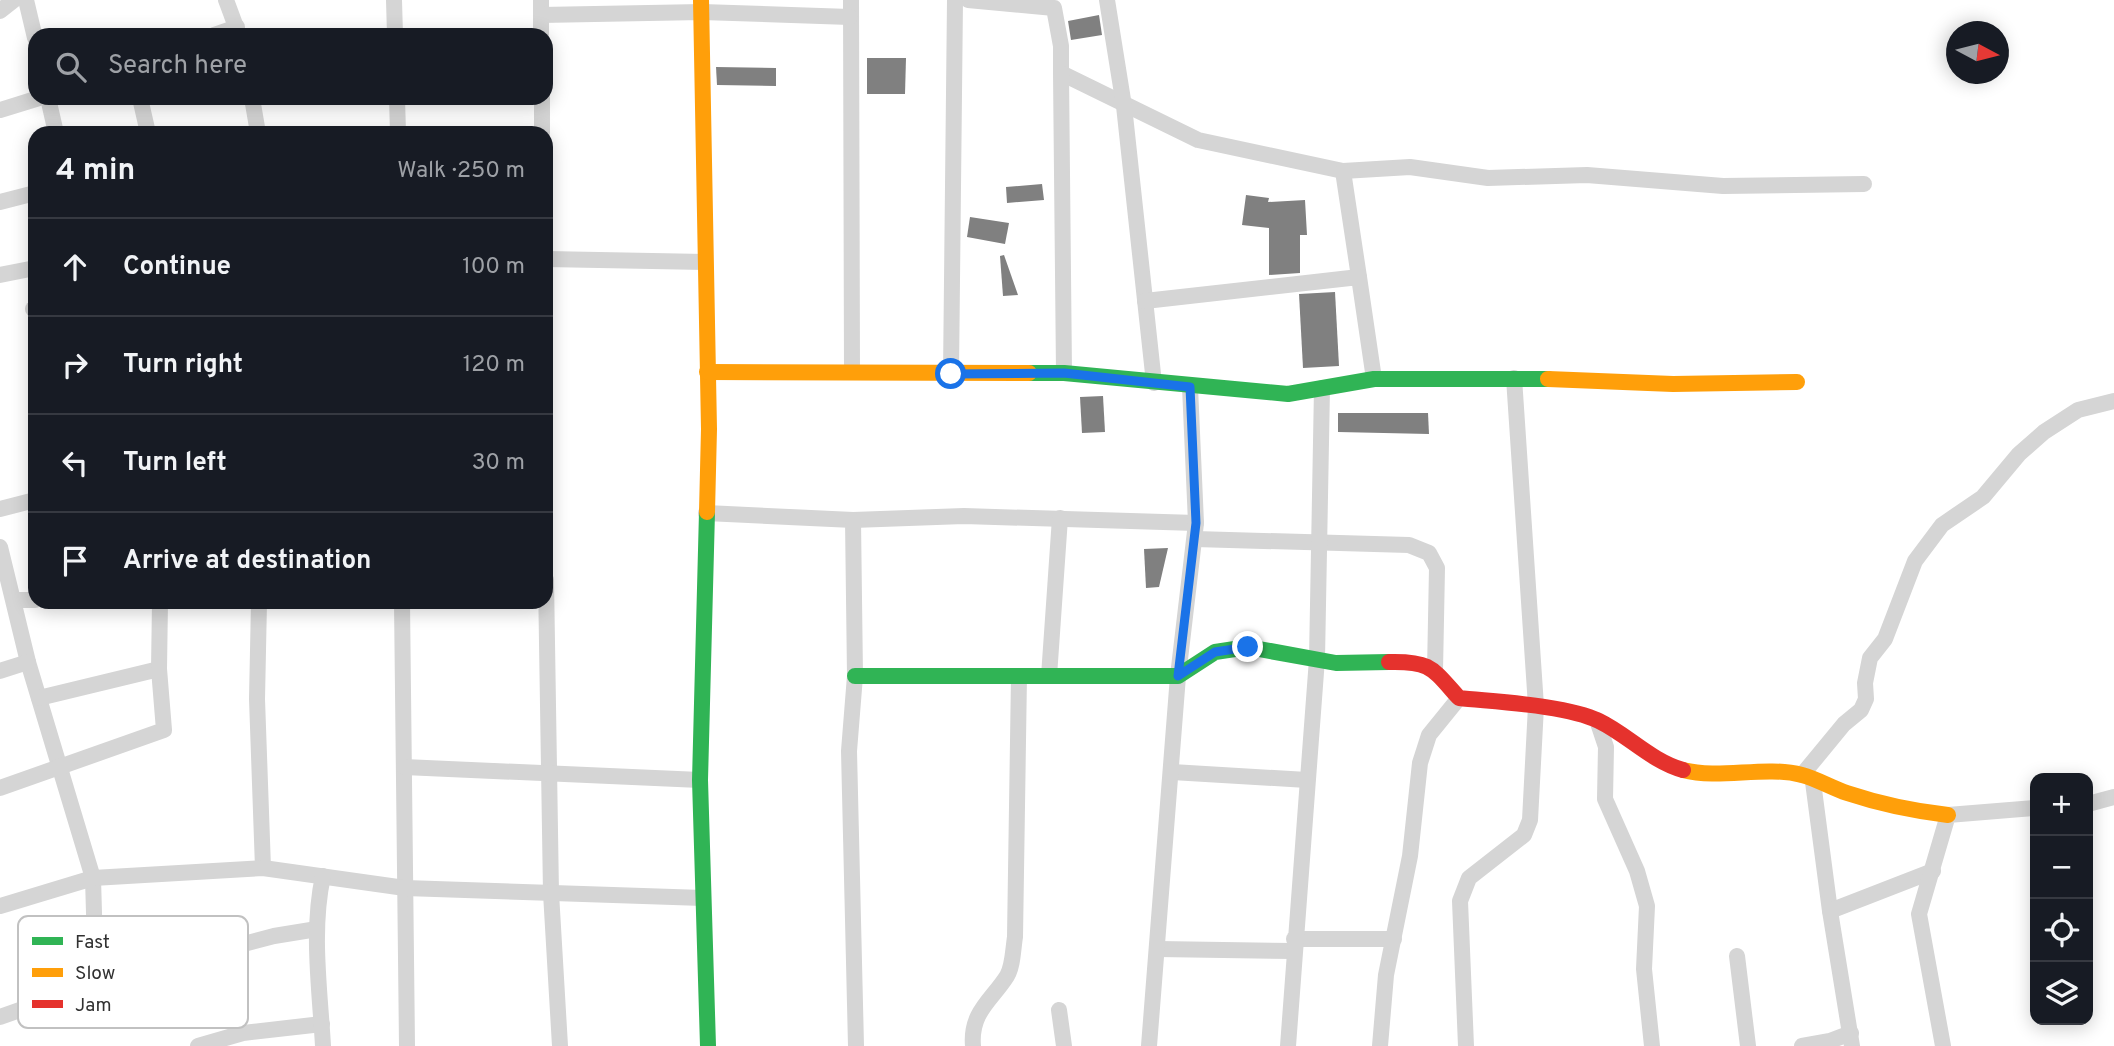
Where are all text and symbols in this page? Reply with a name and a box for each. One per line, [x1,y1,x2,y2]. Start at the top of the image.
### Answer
north arrow [1946,21,2009,84]
search box [28,28,553,105]
icon: search [52,48,90,86]
text: Search here [108,50,247,83]
text: 4 min [56,153,135,190]
text: Walk · 250 m [397,157,525,186]
icon: ahead [56,248,94,286]
text: Continue [123,251,231,284]
text: 100 m [462,253,525,282]
icon: right [56,346,94,384]
text: Turn right [123,349,243,382]
text: 120 m [463,351,525,380]
route start [935,358,966,389]
icon: left [56,444,94,482]
text: Turn left [123,447,227,480]
text: 30 m [472,449,525,478]
icon: arrive [56,542,94,580]
text: Arrive at destination [123,545,371,578]
route end [1232,631,1263,662]
map controls [2030,773,2093,1025]
button: + [2030,773,2093,836]
button: − [2030,836,2093,899]
button: locate [2030,899,2093,962]
legend [18,916,248,1028]
text: Fast [75,931,110,955]
text: Slow [75,962,115,986]
button: layers [2030,962,2093,1025]
text: Jam [75,994,112,1018]

